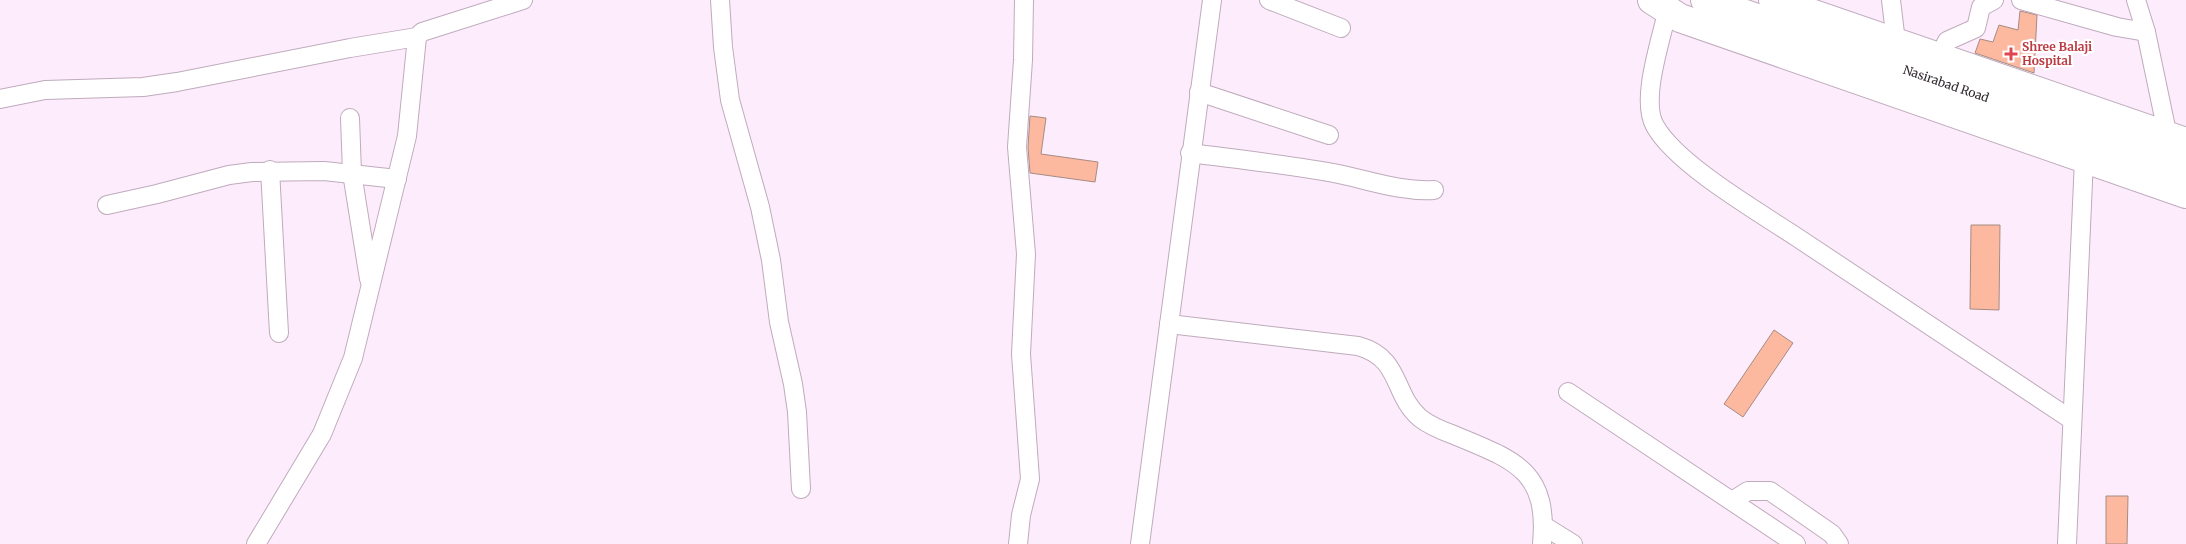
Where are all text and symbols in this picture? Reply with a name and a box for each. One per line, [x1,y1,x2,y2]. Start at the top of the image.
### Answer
place label: Shree Balaji Hospital [2022,39,2092,68]
marker: Shree Balaji Hospital [2004,47,2018,61]
street label: Nasirabad Road [1901,62,1991,105]

